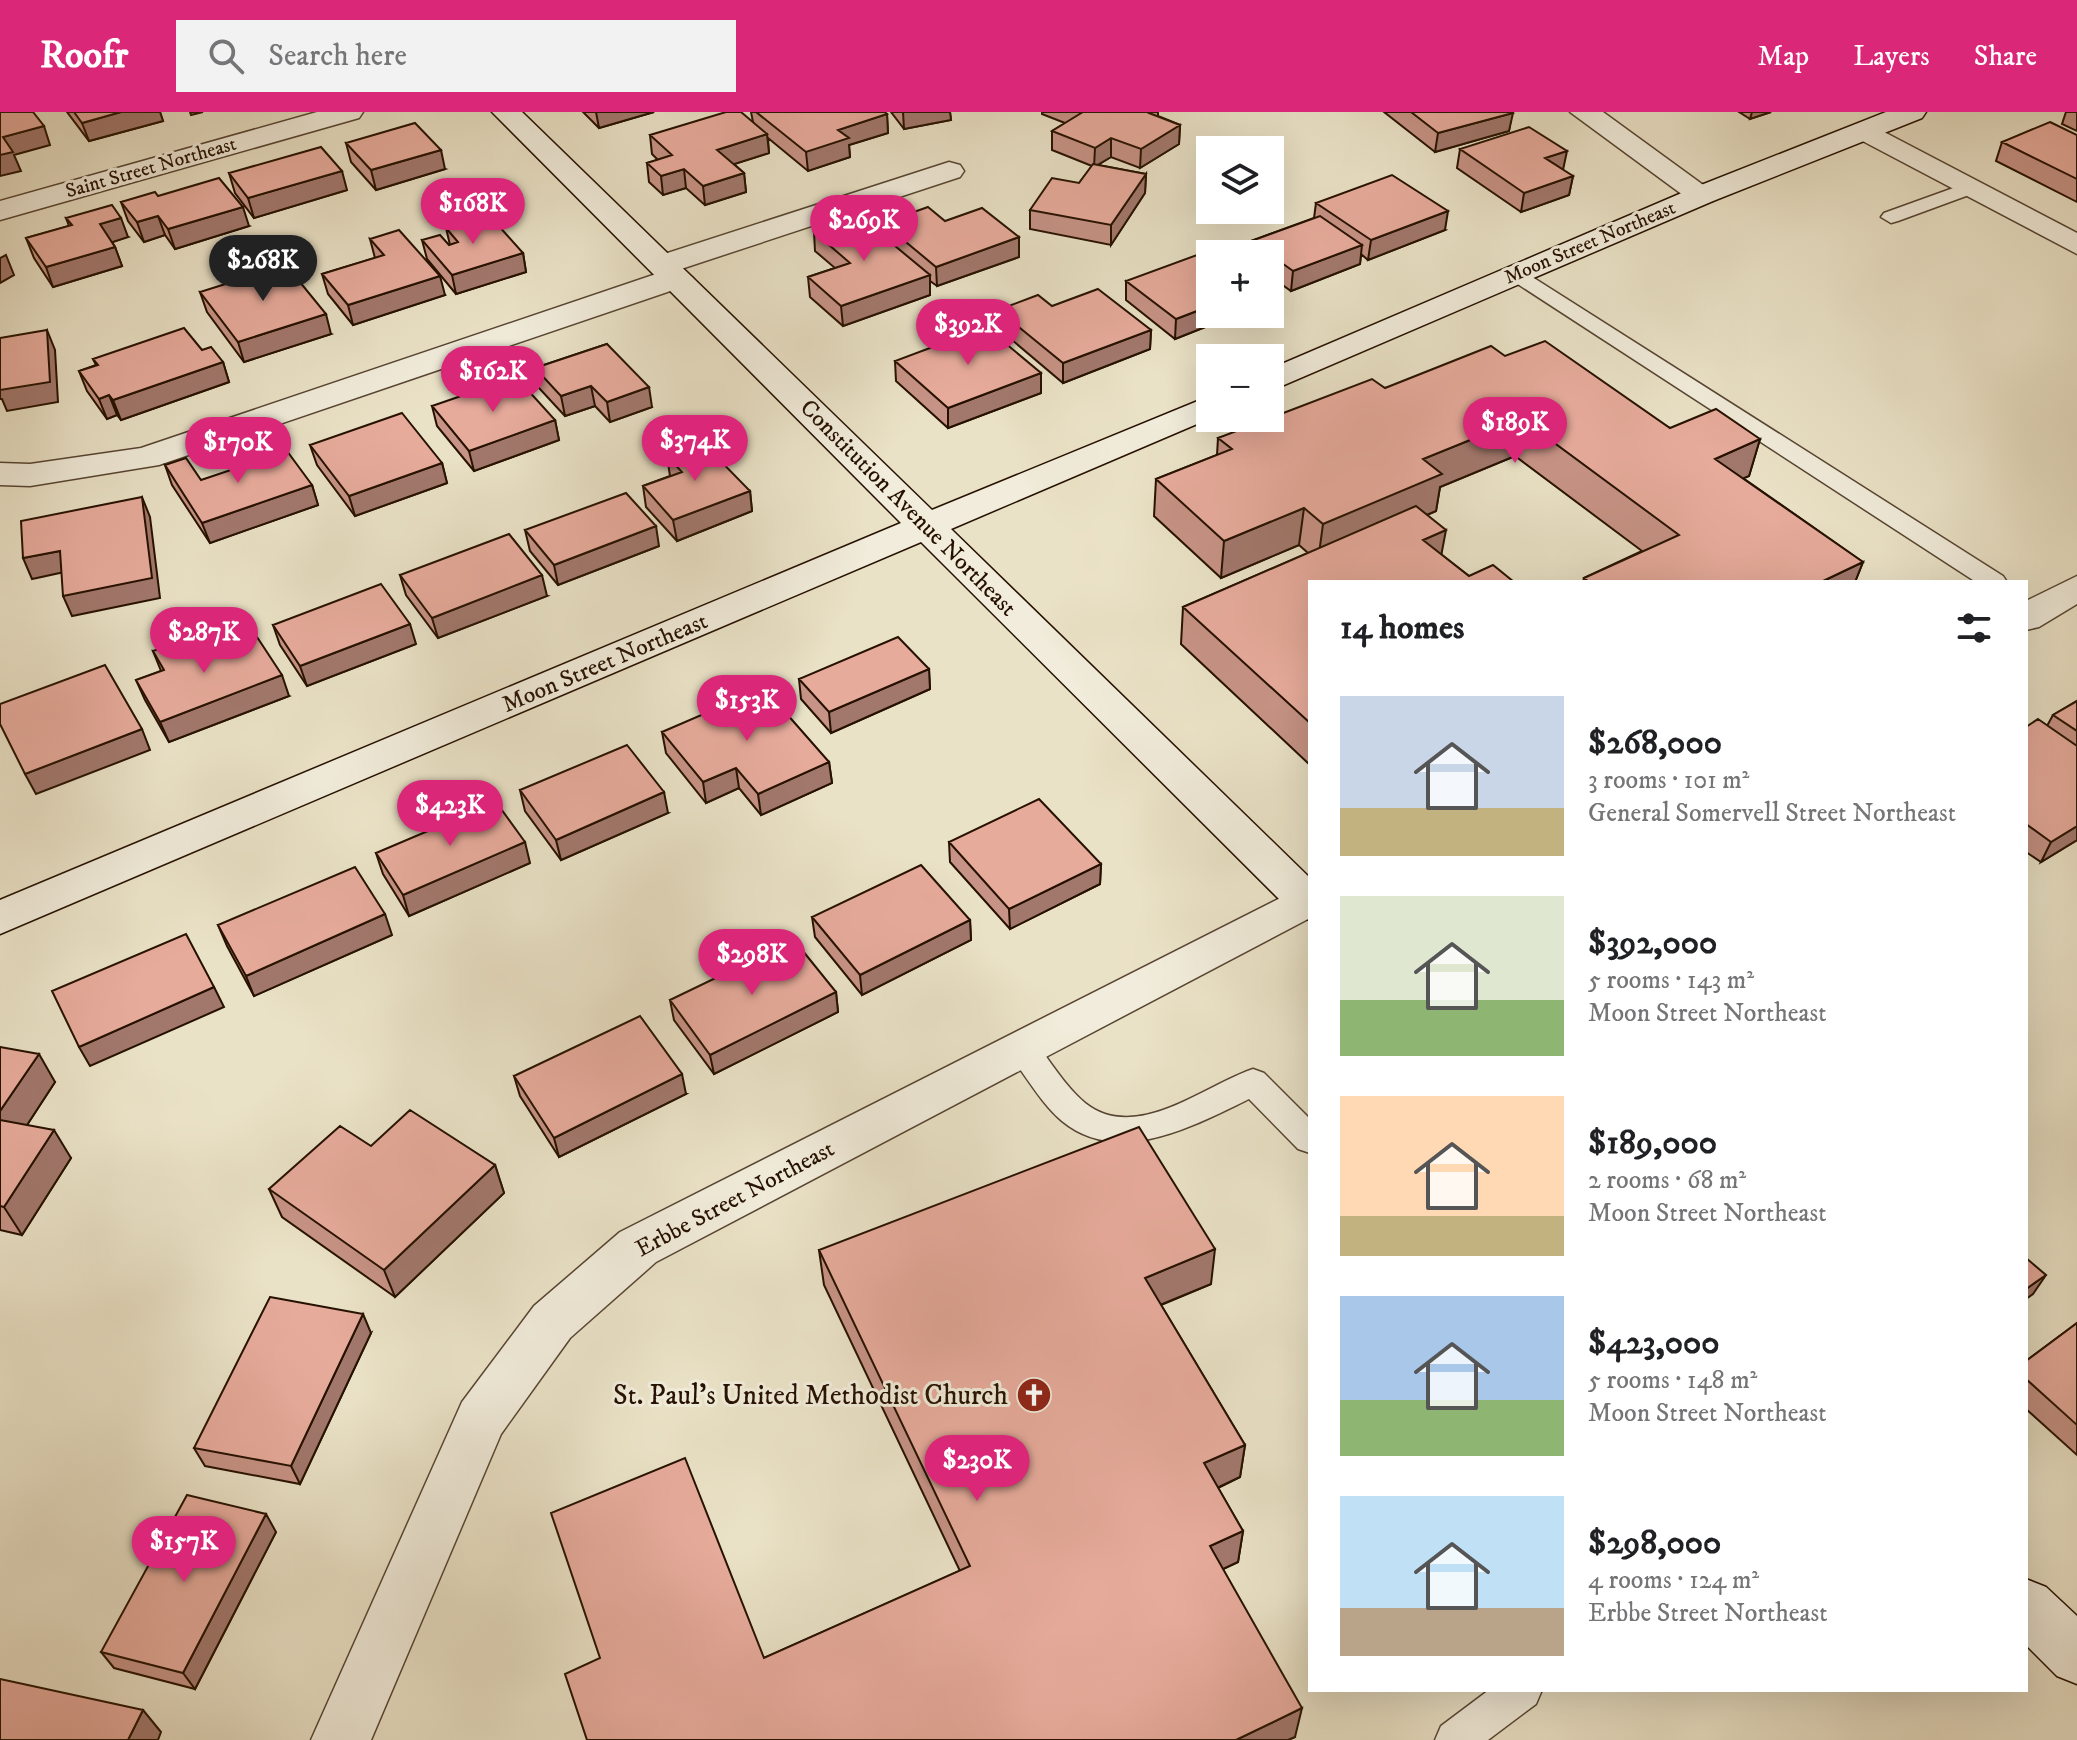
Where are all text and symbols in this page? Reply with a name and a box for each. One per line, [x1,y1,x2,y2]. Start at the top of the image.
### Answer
search box [176,20,736,92]
text: Roofr [40,32,128,80]
icon: search [204,34,248,78]
text: Search here [268,38,407,75]
text: Map [1758,39,1809,74]
text: Layers [1853,39,1930,74]
text: Share [1974,39,2037,74]
street label: Saint Street Northeast [63,132,239,204]
map controls [1196,136,1284,432]
button: layers [1196,136,1284,224]
pin: $168K [417,178,529,246]
text: $168K [439,187,507,220]
pin: $269K [808,195,920,263]
street label: Moon Street Northeast [1501,196,1679,290]
text: $269K [828,204,900,237]
pin: $268K [207,235,319,303]
button: + [1196,240,1284,328]
text: $268K [227,244,299,277]
pin: $392K [912,299,1024,367]
text: $392K [934,308,1002,341]
button: − [1196,344,1284,432]
pin: $162K [437,346,549,414]
text: $162K [459,355,527,388]
street label: Constitution Avenue Northeast [793,393,1023,623]
pin: $189K [1459,397,1571,465]
text: $189K [1481,406,1549,439]
pin: $374K [639,415,751,483]
pin: $170K [182,417,294,485]
text: $374K [660,424,730,457]
text: $170K [203,426,273,459]
street label: Moon Street Northeast [498,606,713,720]
icon: filters [1952,606,1996,650]
pin: $287K [148,607,260,675]
text: 14 homes [1340,607,1464,649]
text: $287K [168,616,240,649]
pin: $153K [691,675,803,743]
text: $153K [715,684,779,717]
text: $268,000 [1588,722,1722,764]
icon: home [1404,728,1500,824]
text: 3 rooms · 101 m² [1588,764,1749,797]
pin: $423K [394,780,506,848]
text: $423K [415,789,485,822]
text: General Somervell Street Northeast [1588,797,1956,830]
text: $392,000 [1588,922,1717,964]
icon: home [1404,928,1500,1024]
pin: $298K [696,929,808,997]
text: $298K [716,938,788,971]
text: 5 rooms · 143 m² [1588,964,1754,997]
text: Moon Street Northeast [1588,997,1827,1030]
text: $189,000 [1588,1122,1717,1164]
icon: home [1404,1128,1500,1224]
street label: Erbbe Street Northeast [630,1134,840,1264]
text: 2 rooms · 68 m² [1588,1164,1746,1197]
text: Moon Street Northeast [1588,1197,1827,1230]
text: $423,000 [1588,1322,1720,1364]
icon: home [1404,1328,1500,1424]
text: 5 rooms · 148 m² [1588,1364,1757,1397]
church icon: St. Paul's United Methodist Church [1015,1376,1053,1414]
place label: St. Paul's United Methodist Church [613,1378,1008,1413]
text: Moon Street Northeast [1588,1397,1827,1430]
pin: $230K [921,1435,1033,1503]
text: $230K [943,1444,1011,1477]
pin: $157K [128,1516,240,1584]
text: $298,000 [1588,1522,1721,1564]
text: $157K [150,1525,218,1558]
icon: home [1404,1528,1500,1624]
text: 4 rooms · 124 m² [1588,1564,1759,1597]
text: Erbbe Street Northeast [1588,1597,1828,1630]

